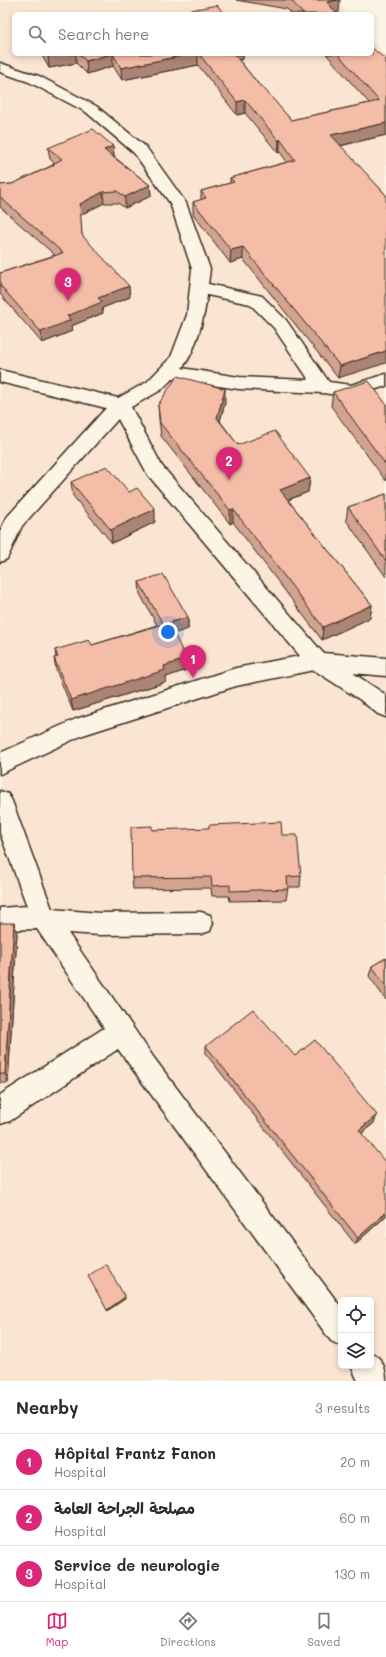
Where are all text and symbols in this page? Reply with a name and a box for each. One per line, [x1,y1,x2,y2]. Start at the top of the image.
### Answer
search box [12,12,374,56]
icon: search [26,23,48,45]
text: Search here [58,24,149,44]
pin: 3 [55,268,81,301]
pin: 2 [216,447,242,480]
your location [158,622,178,642]
pin: 1 [180,645,206,678]
map controls [338,1297,374,1369]
button: locate [338,1297,374,1333]
button: layers [338,1333,374,1369]
text: Nearby [16,1396,78,1418]
text: 3 results [315,1399,370,1416]
text: Hôpital Frantz Fanon [54,1443,216,1463]
text: 1 [26,1453,32,1470]
text: 20 m [340,1453,370,1470]
text: Hospital [54,1463,106,1480]
text: مصلحة الجراحة العامة [54,1498,195,1518]
text: 2 [25,1509,33,1526]
text: 60 m [340,1509,370,1526]
text: Hospital [54,1522,106,1539]
text: Service de neurologie [54,1555,220,1575]
text: 3 [25,1565,33,1582]
text: 130 m [334,1565,370,1582]
text: Hospital [54,1575,106,1592]
tab: Map [46,1610,68,1649]
tab: Directions [160,1610,216,1649]
tab: Saved [307,1610,340,1649]

